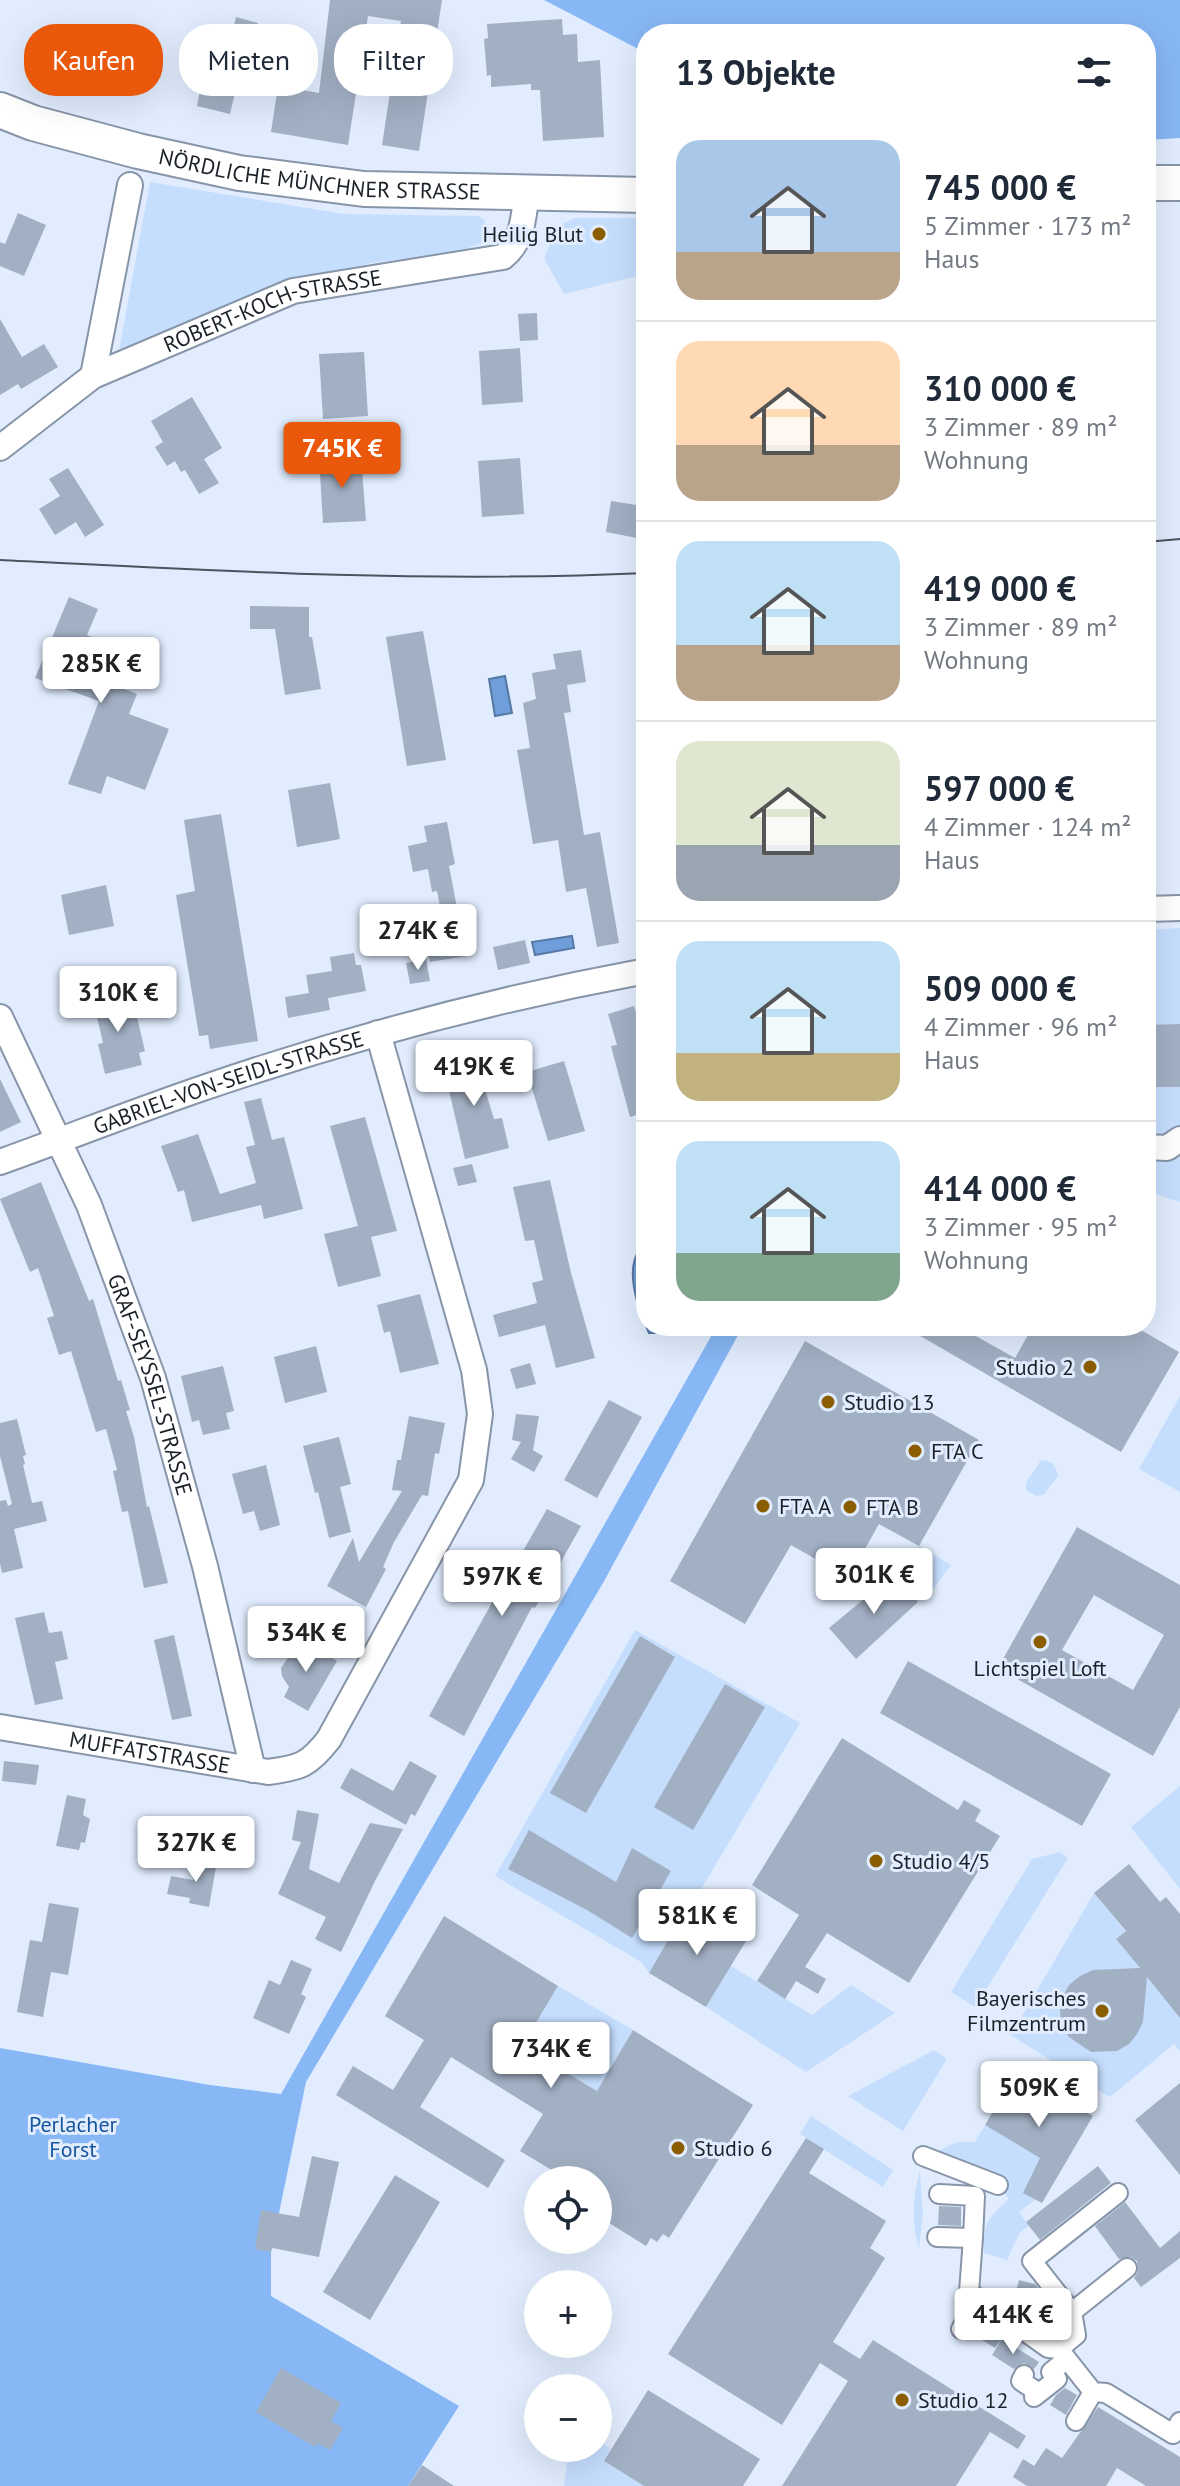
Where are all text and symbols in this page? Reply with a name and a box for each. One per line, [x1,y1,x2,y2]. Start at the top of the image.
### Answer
chip: Kaufen [24,24,163,96]
chip: Mieten [179,24,318,96]
chip: Filter [334,24,453,96]
text: 13 Objekte [676,50,836,94]
icon: filters [1072,50,1116,94]
street label: NÖRDLICHE MÜNCHNER STRASSE [156,142,481,205]
text: 745 000 € [924,165,1076,209]
icon: home [740,172,836,268]
text: 5 Zimmer · 173 m² [924,209,1132,242]
place label: Heilig Blut [483,220,584,248]
marker: Heilig Blut [590,225,608,243]
text: Haus [924,242,979,275]
street label: ROBERT-KOCH-STRASSE [159,263,384,358]
text: 310 000 € [924,366,1076,410]
icon: home [740,373,836,469]
text: 3 Zimmer · 89 m² [924,410,1117,443]
pin: 745K € [277,422,407,490]
text: 745K € [302,431,382,464]
text: Wohnung [924,443,1029,476]
text: 419 000 € [924,566,1076,610]
icon: home [740,573,836,669]
text: 3 Zimmer · 89 m² [924,610,1117,643]
pin: 285K € [36,637,166,705]
text: Wohnung [924,643,1029,676]
text: 285K € [61,646,141,679]
text: 597 000 € [924,766,1074,810]
icon: home [740,773,836,869]
text: 4 Zimmer · 124 m² [924,810,1132,843]
text: Haus [924,843,979,876]
pin: 274K € [353,904,483,972]
text: 274K € [378,913,458,946]
pin: 310K € [53,966,183,1034]
text: 509 000 € [924,966,1076,1010]
icon: home [740,973,836,1069]
text: 310K € [78,975,158,1008]
text: 4 Zimmer · 96 m² [924,1010,1117,1043]
street label: GABRIEL-VON-SEIDL-STRASSE [89,1024,367,1140]
pin: 419K € [409,1040,539,1108]
text: Haus [924,1043,979,1076]
text: 419K € [434,1049,514,1082]
text: 414 000 € [924,1166,1076,1210]
icon: home [740,1173,836,1269]
text: 3 Zimmer · 95 m² [924,1210,1117,1243]
text: Wohnung [924,1243,1029,1276]
street label: GRAF-SEYSSEL-STRASSE [102,1270,199,1498]
place label: Studio 2 [996,1353,1074,1381]
marker: Studio 2 [1081,1358,1099,1376]
place label: Studio 13 [844,1388,934,1416]
marker: Studio 13 [819,1393,837,1411]
place label: FTA C [931,1437,984,1465]
marker: FTA C [906,1442,924,1460]
place label: FTA A [779,1492,831,1520]
place label: FTA B [866,1493,919,1521]
marker: FTA A [754,1497,772,1515]
marker: FTA B [841,1498,859,1516]
pin: 301K € [809,1548,939,1616]
pin: 597K € [437,1550,567,1618]
text: 301K € [834,1557,914,1590]
text: 597K € [462,1559,542,1592]
pin: 534K € [241,1606,371,1674]
text: 534K € [266,1615,346,1648]
marker: Lichtspiel Loft [1031,1633,1049,1651]
place label: Lichtspiel Loft [974,1654,1107,1682]
street label: MUFFATSTRASSE [67,1725,232,1779]
pin: 327K € [131,1816,261,1884]
text: 327K € [156,1825,236,1858]
place label: Studio 4/5 [892,1847,990,1875]
marker: Studio 4/5 [867,1852,885,1870]
pin: 581K € [632,1889,762,1957]
text: 581K € [657,1898,737,1931]
place label: Bayerisches Filmzentrum [967,1984,1086,2037]
marker: Bayerisches Filmzentrum [1093,2002,1111,2020]
pin: 734K € [486,2022,616,2090]
text: 734K € [511,2031,591,2064]
pin: 509K € [974,2061,1104,2129]
text: 509K € [999,2070,1079,2103]
park label: Perlacher Forst [29,2110,118,2163]
place label: Studio 6 [694,2134,772,2162]
marker: Studio 6 [669,2139,687,2157]
map controls [524,2166,612,2462]
button: locate [524,2166,612,2254]
button: + [524,2270,612,2358]
pin: 414K € [948,2288,1078,2356]
text: 414K € [973,2297,1053,2330]
button: − [524,2374,612,2462]
place label: Studio 12 [918,2386,1008,2414]
marker: Studio 12 [893,2391,911,2409]

